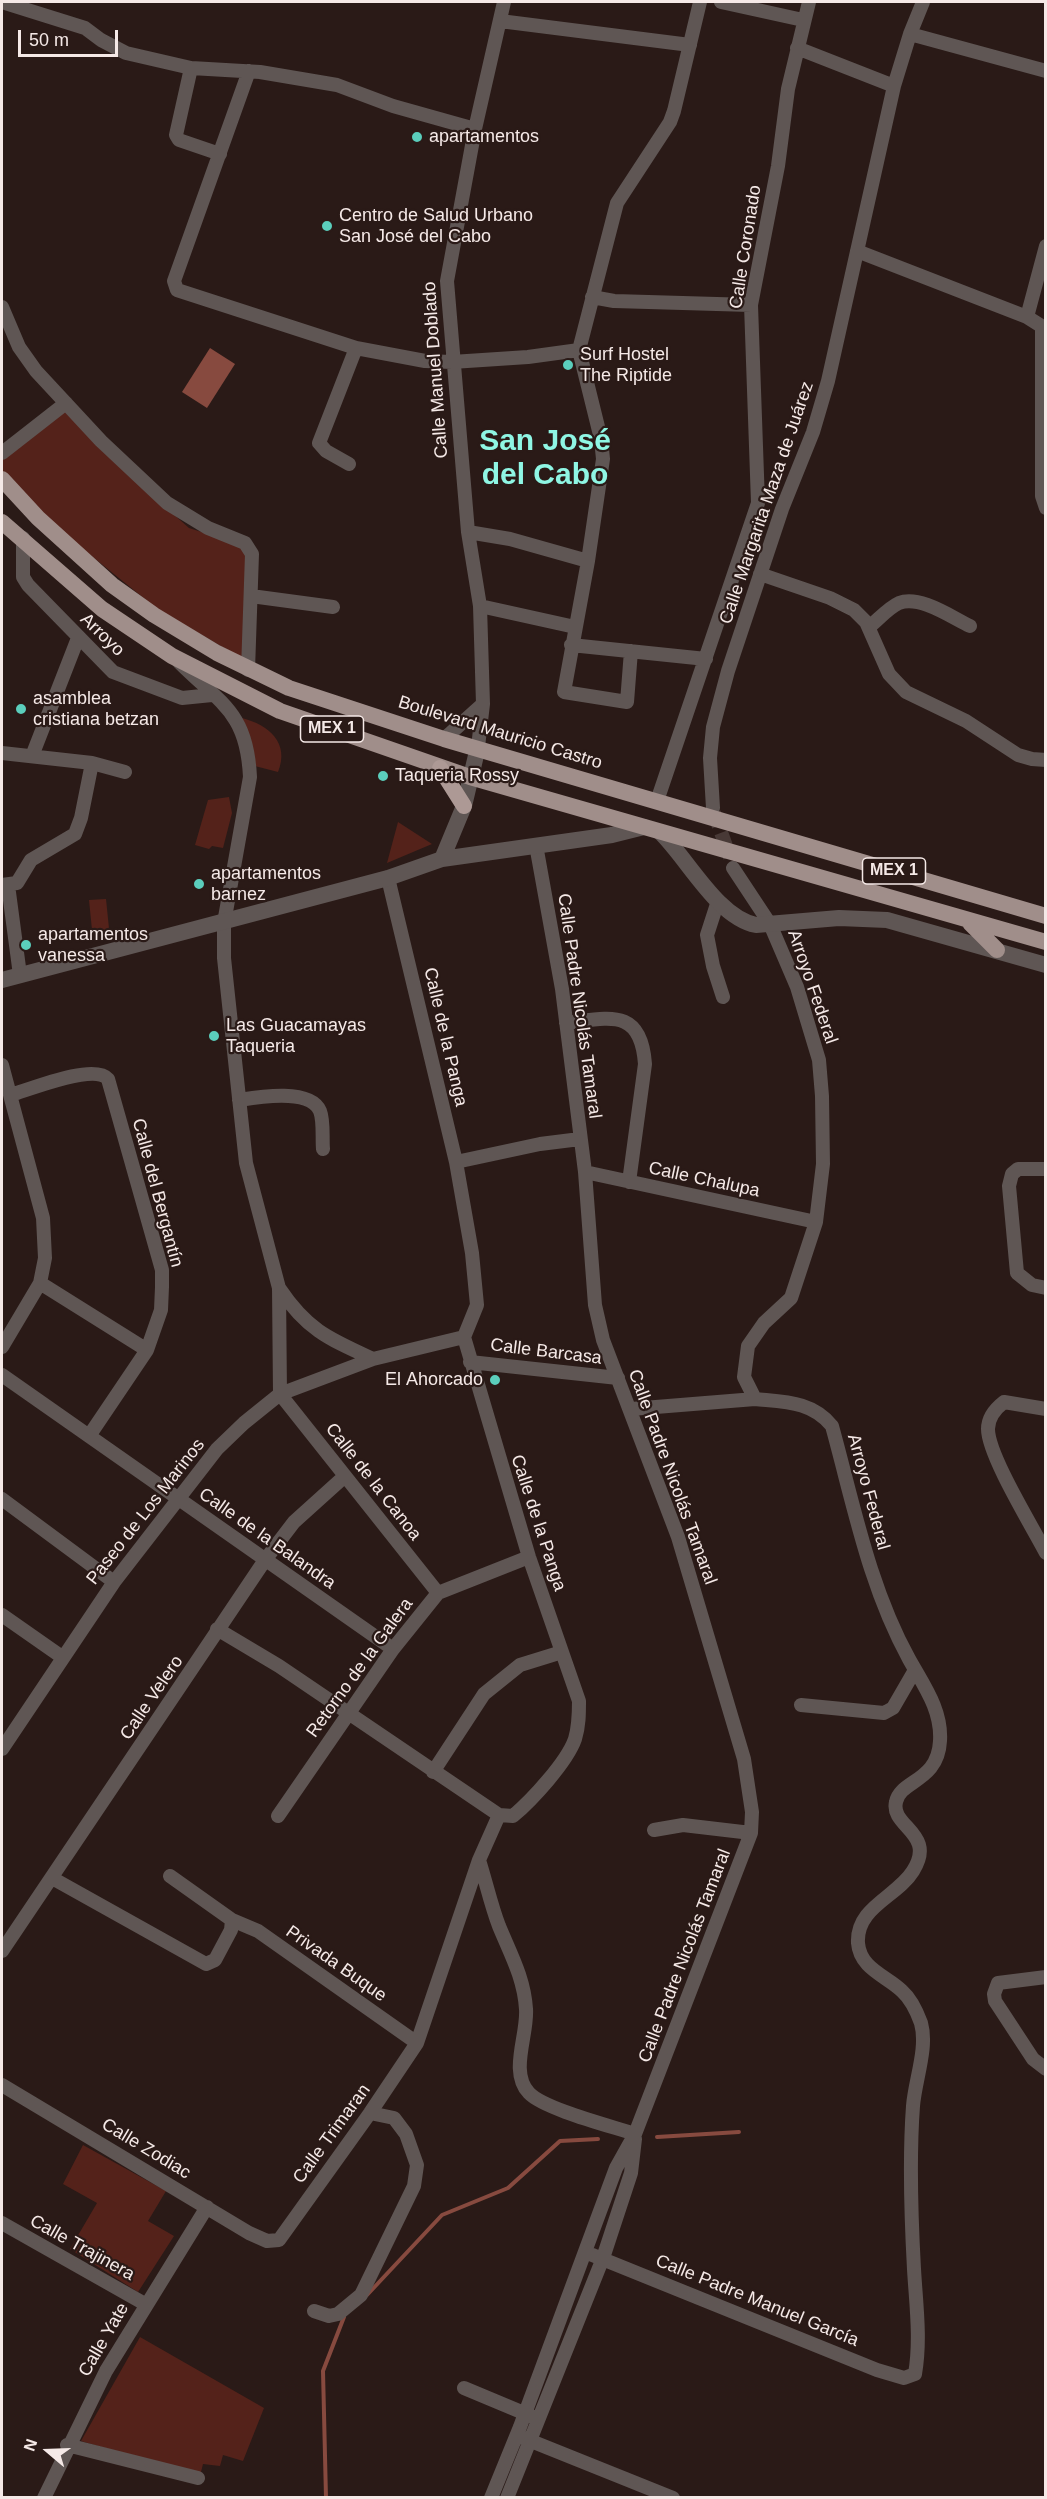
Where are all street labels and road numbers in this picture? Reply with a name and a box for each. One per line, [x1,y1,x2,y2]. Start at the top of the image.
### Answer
street label: Calle Coronado [726,184,766,310]
street label: Calle Manuel Doblado [419,281,453,459]
street label: Calle Margarita Maza de Juárez [715,379,819,627]
street label: Arroyo [75,609,129,661]
street label: Boulevard Mauricio Castro [395,692,605,774]
road number: MEX 1 [300,716,364,742]
road number: MEX 1 [862,858,926,884]
street label: Calle Padre Nicolás Tamaral [553,892,605,1120]
street label: Arroyo Federal [782,927,842,1047]
street label: Calle de la Panga [418,965,472,1109]
street label: Calle del Bergantín [127,1116,187,1270]
street label: Calle Chalupa [646,1158,762,1202]
street label: Calle Barcasa [489,1334,603,1370]
street label: Calle Padre Nicolás Tamaral [623,1367,721,1587]
street label: Calle de la Canoa [320,1419,426,1545]
street label: Arroyo Federal [842,1432,894,1552]
street label: Paseo de Los Marinos [82,1435,210,1589]
street label: Calle de la Panga [506,1452,570,1594]
street label: Calle de la Balandra [194,1484,340,1594]
street label: Retorno de la Galera [302,1594,418,1742]
street label: Calle Velero [116,1652,188,1744]
street label: Calle Padre Nicolás Tamaral [634,1846,736,2066]
street label: Privada Buque [281,1921,391,2007]
street label: Calle Trimaran [289,2080,375,2188]
street label: Calle Zodiac [98,2114,194,2184]
street label: Calle Trajinera [26,2210,138,2286]
street label: Calle Padre Manuel García [652,2250,862,2352]
street label: Calle Yate [74,2299,134,2381]

